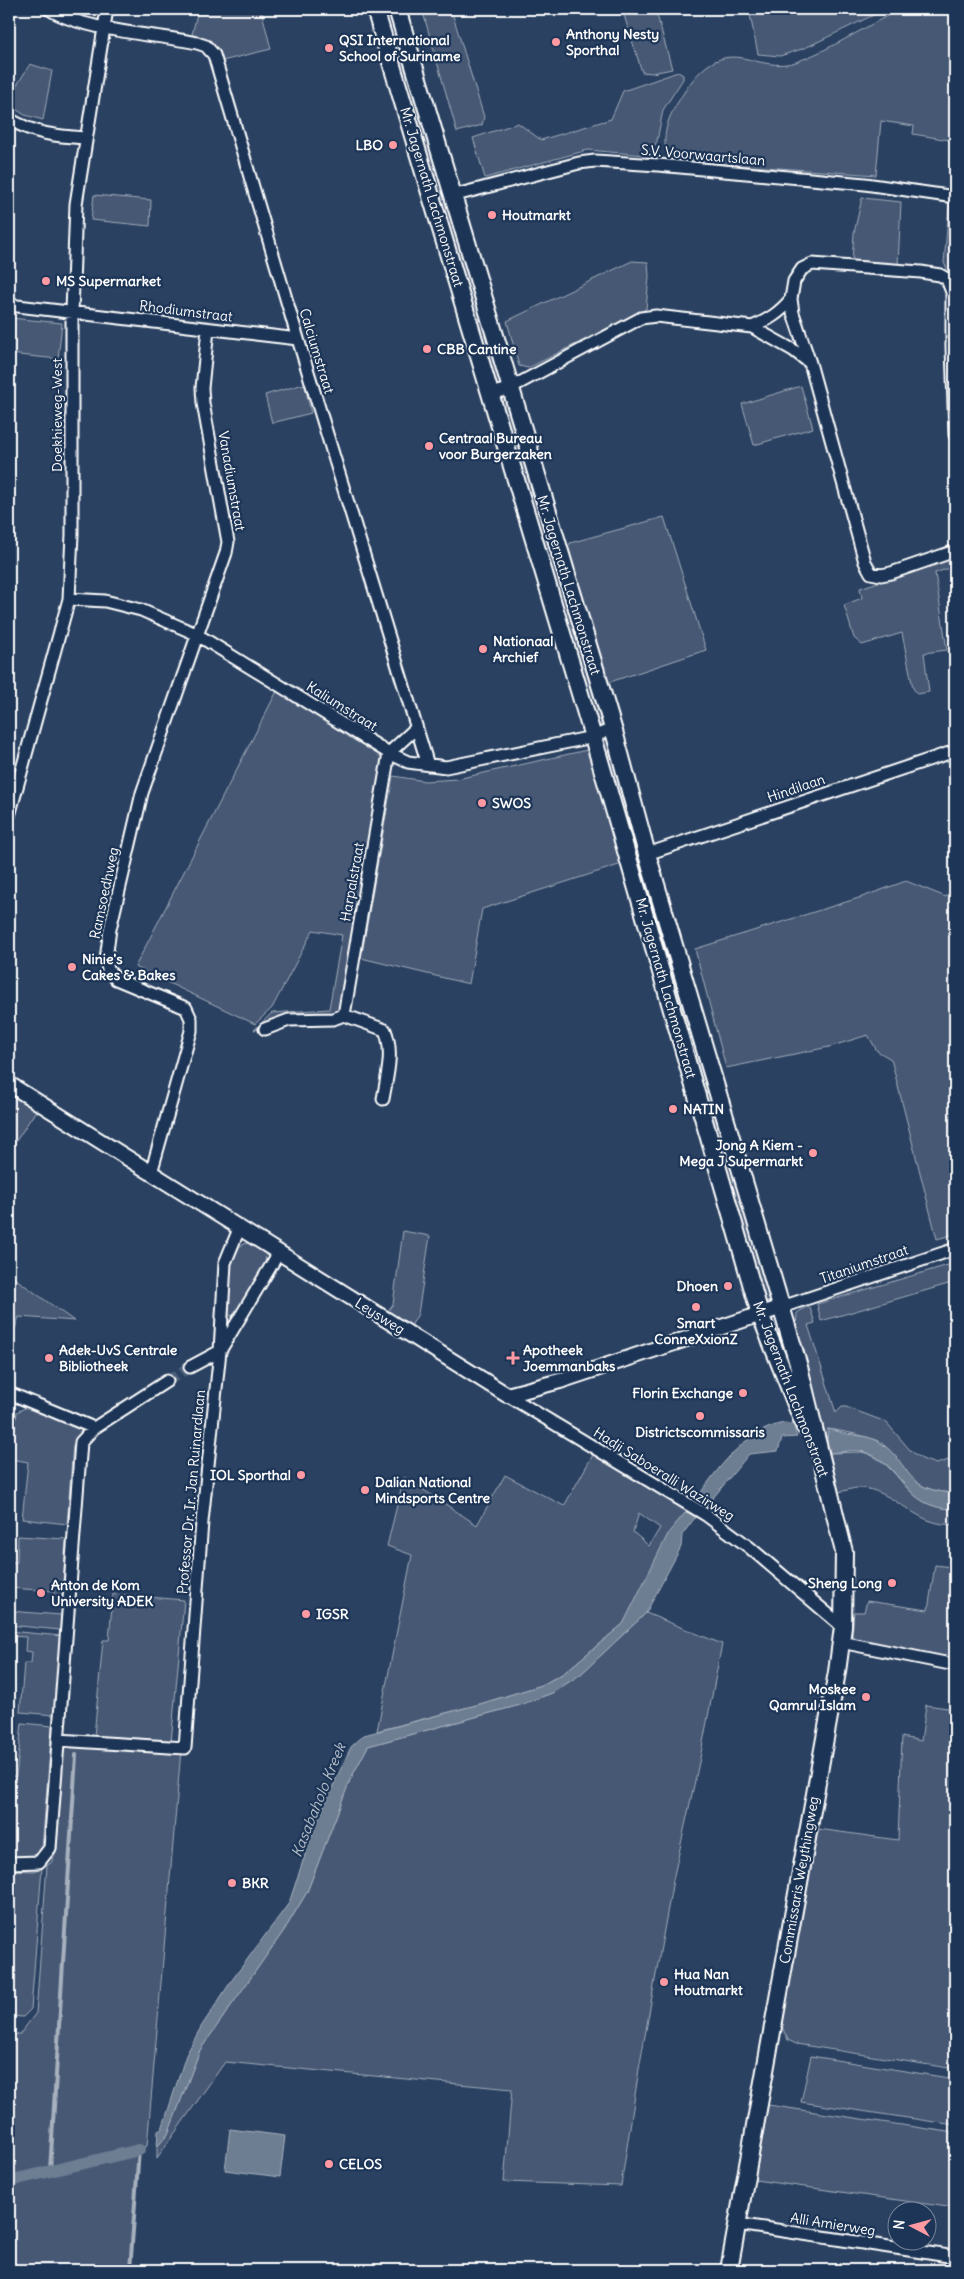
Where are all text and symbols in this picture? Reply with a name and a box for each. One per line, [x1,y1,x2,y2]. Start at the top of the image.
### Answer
place label: Anthony Nesty Sporthal [566,25,659,59]
place label: QSI International School of Suriname [339,31,461,65]
marker: Anthony Nesty Sporthal [550,36,562,48]
marker: QSI International School of Suriname [323,42,335,54]
street label: Mr. Jagernath Lachmonstraat [396,105,468,289]
place label: LBO [355,136,383,154]
marker: LBO [387,139,399,151]
street label: S.V. Voorwaartslaan [640,141,766,169]
place label: Houtmarkt [502,206,571,224]
marker: Houtmarkt [486,209,498,221]
place label: MS Supermarket [56,272,161,290]
marker: MS Supermarket [40,275,52,287]
street label: Rhodiumstraat [138,296,234,326]
street label: Calciumstraat [295,306,339,396]
place label: CBB Cantine [437,340,517,358]
marker: CBB Cantine [421,343,433,355]
street label: Doekhieweg-West [48,358,66,472]
place label: Centraal Bureau voor Burgerzaken [439,429,552,463]
street label: Vanadiumstraat [214,430,250,533]
marker: Centraal Bureau voor Burgerzaken [423,440,435,452]
street label: Mr. Jagernath Lachmonstraat [533,493,605,677]
place label: Nationaal Archief [493,632,553,666]
marker: Nationaal Archief [477,643,489,655]
street label: Kaliumstraat [303,677,381,735]
street label: Hindilaan [765,770,827,806]
place label: SWOS [492,794,531,812]
marker: SWOS [476,797,488,809]
street label: Harpalstraat [336,841,368,923]
street label: Ramsoedhweg [85,845,123,941]
street label: Mr. Jagernath Lachmonstraat [632,896,701,1081]
place label: Ninie's Cakes & Bakes [82,950,176,984]
marker: Ninie's Cakes & Bakes [66,961,78,973]
place label: NATIN [683,1100,724,1118]
marker: NATIN [667,1103,679,1115]
place label: Jong A Kiem - Mega J Supermarkt [679,1136,803,1170]
marker: Jong A Kiem - Mega J Supermarkt [807,1147,819,1159]
street label: Titaniumstraat [817,1240,911,1288]
place label: Dhoen [676,1277,718,1295]
marker: Dhoen [722,1280,734,1292]
street label: Leysweg [352,1294,408,1338]
street label: Mr. Jagernath Lachmonstraat [749,1298,833,1480]
marker: Smart ConneXxionZ [690,1301,702,1313]
place label: Smart ConneXxionZ [654,1314,738,1348]
place label: Adek-UvS Centrale Bibliotheek [59,1341,178,1375]
place label: Apotheek Joemmanbaks [523,1341,616,1375]
marker: Adek-UvS Centrale Bibliotheek [43,1352,55,1364]
marker: Apotheek Joemmanbaks [507,1352,519,1364]
place label: Florin Exchange [632,1384,733,1402]
marker: Florin Exchange [737,1387,749,1399]
street label: Professor Dr. Ir. Jan Ruinardlaan [173,1389,209,1595]
marker: Districtscommissaris [694,1410,706,1422]
street label: Hadji Saboeralli Wazirweg [590,1423,738,1525]
place label: Districtscommissaris [635,1423,765,1441]
place label: IOL Sporthal [210,1466,291,1484]
marker: IOL Sporthal [295,1469,307,1481]
place label: Dalian National Mindsports Centre [375,1473,491,1507]
marker: Dalian National Mindsports Centre [359,1484,371,1496]
place label: Sheng Long [808,1574,882,1592]
place label: Anton de Kom University ADEK [51,1576,153,1610]
marker: Sheng Long [886,1577,898,1589]
marker: Anton de Kom University ADEK [35,1587,47,1599]
place label: IGSR [316,1605,349,1623]
marker: IGSR [300,1608,312,1620]
place label: Moskee Qamrul Islam [769,1680,857,1714]
marker: Moskee Qamrul Islam [860,1691,872,1703]
water label: Kasabaholo Kreek [286,1739,350,1860]
street label: Commissaris Weythingweg [775,1795,823,1965]
place label: BKR [242,1874,269,1892]
marker: BKR [226,1877,238,1889]
place label: Hua Nan Houtmarkt [674,1965,743,1999]
marker: Hua Nan Houtmarkt [658,1976,670,1988]
place label: CELOS [339,2155,382,2173]
marker: CELOS [323,2158,335,2170]
north arrow [886,2202,936,2252]
street label: Alli Amierweg [789,2208,877,2240]
text: N [890,2219,909,2230]

